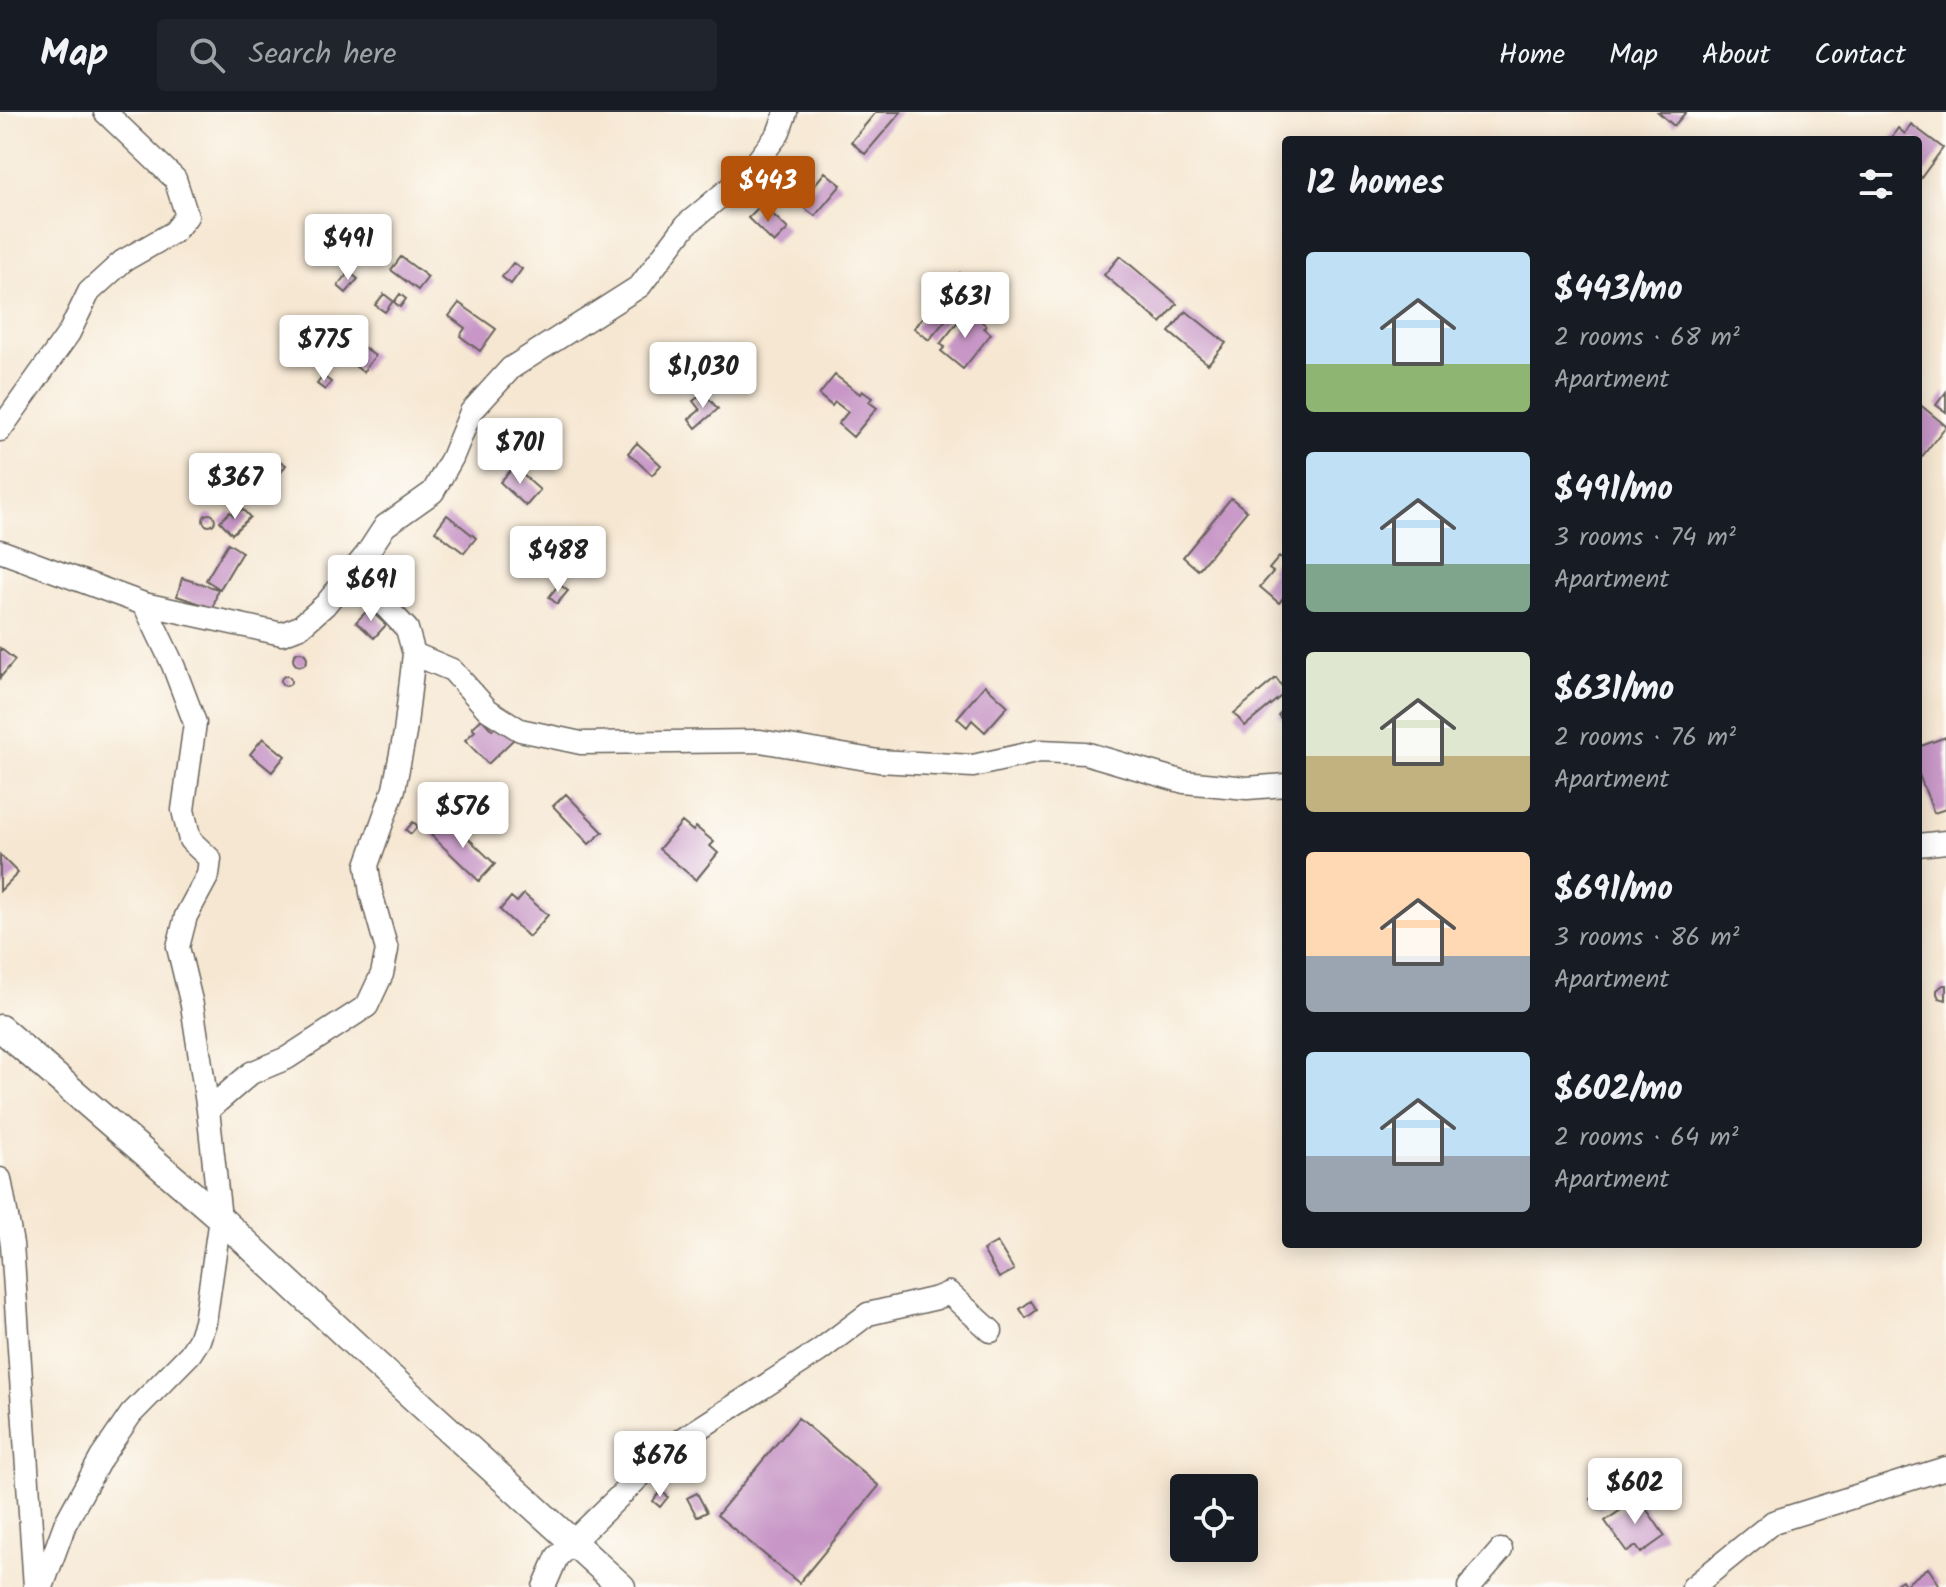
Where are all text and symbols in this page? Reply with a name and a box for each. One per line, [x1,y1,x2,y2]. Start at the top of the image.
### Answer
search box [157,19,717,91]
text: Map [40,25,109,85]
text: Search here [249,31,396,79]
icon: search [185,33,229,77]
text: Home [1499,33,1565,78]
text: Map [1609,33,1658,78]
text: About [1702,33,1770,78]
text: Contact [1814,33,1906,78]
pin: $443 [721,156,815,224]
text: 12 homes [1306,157,1444,211]
text: $443 [739,161,797,203]
icon: filters [1854,162,1898,206]
pin: $491 [301,214,395,282]
text: $491 [323,219,373,261]
text: $443/mo [1554,263,1683,317]
pin: $631 [918,272,1012,340]
text: $631 [939,277,991,319]
icon: home [1370,284,1466,380]
pin: $775 [277,315,371,383]
text: 2 rooms · 68 m² [1554,317,1740,359]
text: $775 [297,320,351,362]
pin: $1,030 [638,342,768,410]
text: $1,030 [668,347,738,389]
text: Apartment [1554,359,1669,401]
pin: $701 [473,418,567,486]
text: $701 [496,423,544,465]
pin: $367 [188,453,282,521]
text: $367 [207,458,263,500]
text: $491/mo [1554,463,1673,517]
icon: home [1370,484,1466,580]
text: 3 rooms · 74 m² [1554,517,1736,559]
pin: $488 [511,526,605,594]
text: $488 [528,531,588,573]
pin: $691 [324,555,418,623]
text: Apartment [1554,559,1669,601]
text: $691 [346,560,396,602]
text: $631/mo [1554,663,1674,717]
icon: home [1370,684,1466,780]
text: 2 rooms · 76 m² [1554,717,1736,759]
text: Apartment [1554,759,1669,801]
pin: $576 [416,782,510,850]
text: $576 [436,787,490,829]
text: $691/mo [1554,863,1673,917]
icon: home [1370,884,1466,980]
text: 3 rooms · 86 m² [1554,917,1739,959]
text: Apartment [1554,959,1669,1001]
text: $602/mo [1554,1063,1683,1117]
icon: home [1370,1084,1466,1180]
text: 2 rooms · 64 m² [1554,1117,1738,1159]
text: Apartment [1554,1159,1669,1201]
pin: $676 [613,1431,707,1499]
text: $676 [632,1436,688,1478]
pin: $602 [1588,1458,1682,1526]
text: $602 [1606,1463,1664,1505]
map controls [1170,1474,1258,1562]
button: locate [1170,1474,1258,1562]

